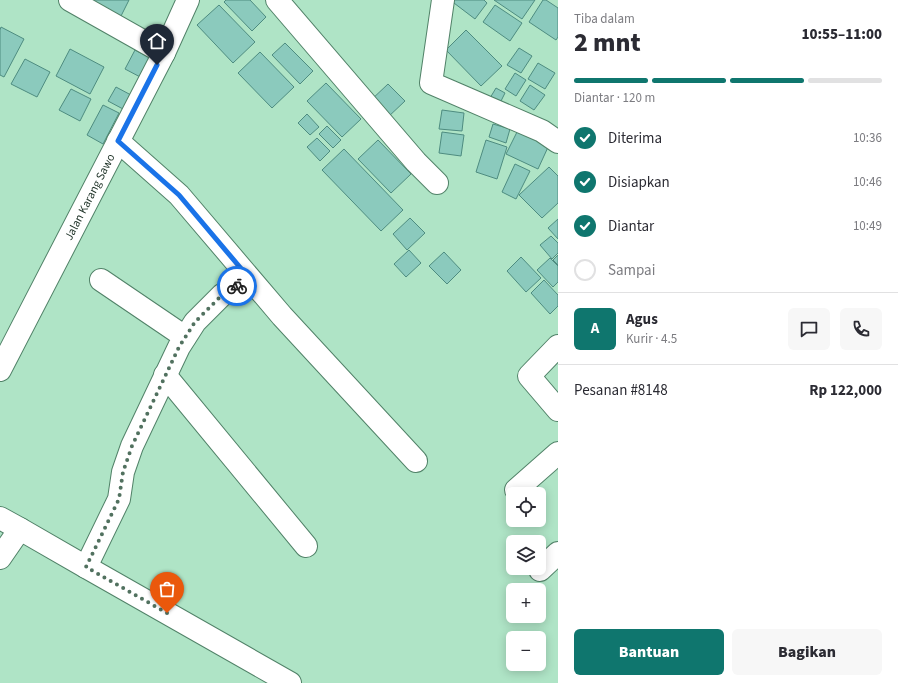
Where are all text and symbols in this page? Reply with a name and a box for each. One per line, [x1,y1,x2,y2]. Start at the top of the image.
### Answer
text: Tiba dalam [574,10,635,28]
pin [140,24,174,65]
text: 2 mnt [574,24,641,61]
text: 10:55–11:00 [801,24,882,45]
icon: home [146,30,168,52]
text: Diantar · 120 m [574,89,655,107]
icon: check [574,127,596,149]
text: Diterima [608,128,662,149]
text: 10:36 [853,129,882,147]
street label: Jalan Karang Sawo [60,150,119,243]
icon: check [574,171,596,193]
text: Disiapkan [608,172,670,193]
text: 10:46 [853,173,882,191]
icon: check [574,215,596,237]
text: Diantar [608,216,654,237]
text: 10:49 [853,217,882,235]
text: Sampai [608,260,655,281]
courier [217,266,257,306]
icon: bike [226,275,248,297]
button: chat [788,308,830,350]
button: phone [840,308,882,350]
text: Agus [626,309,658,330]
text: A [591,318,599,339]
text: Kurir · 4.5 [626,330,677,348]
text: Pesanan #8148 [574,380,668,401]
text: Rp 122,000 [809,380,882,401]
map controls [506,487,546,671]
button: locate [506,487,546,527]
button: layers [506,535,546,575]
pin [150,572,184,613]
icon: bag [156,578,178,600]
button: + [506,583,546,623]
button: Bantuan [574,629,724,675]
button: Bagikan [732,629,882,675]
button: − [506,631,546,671]

